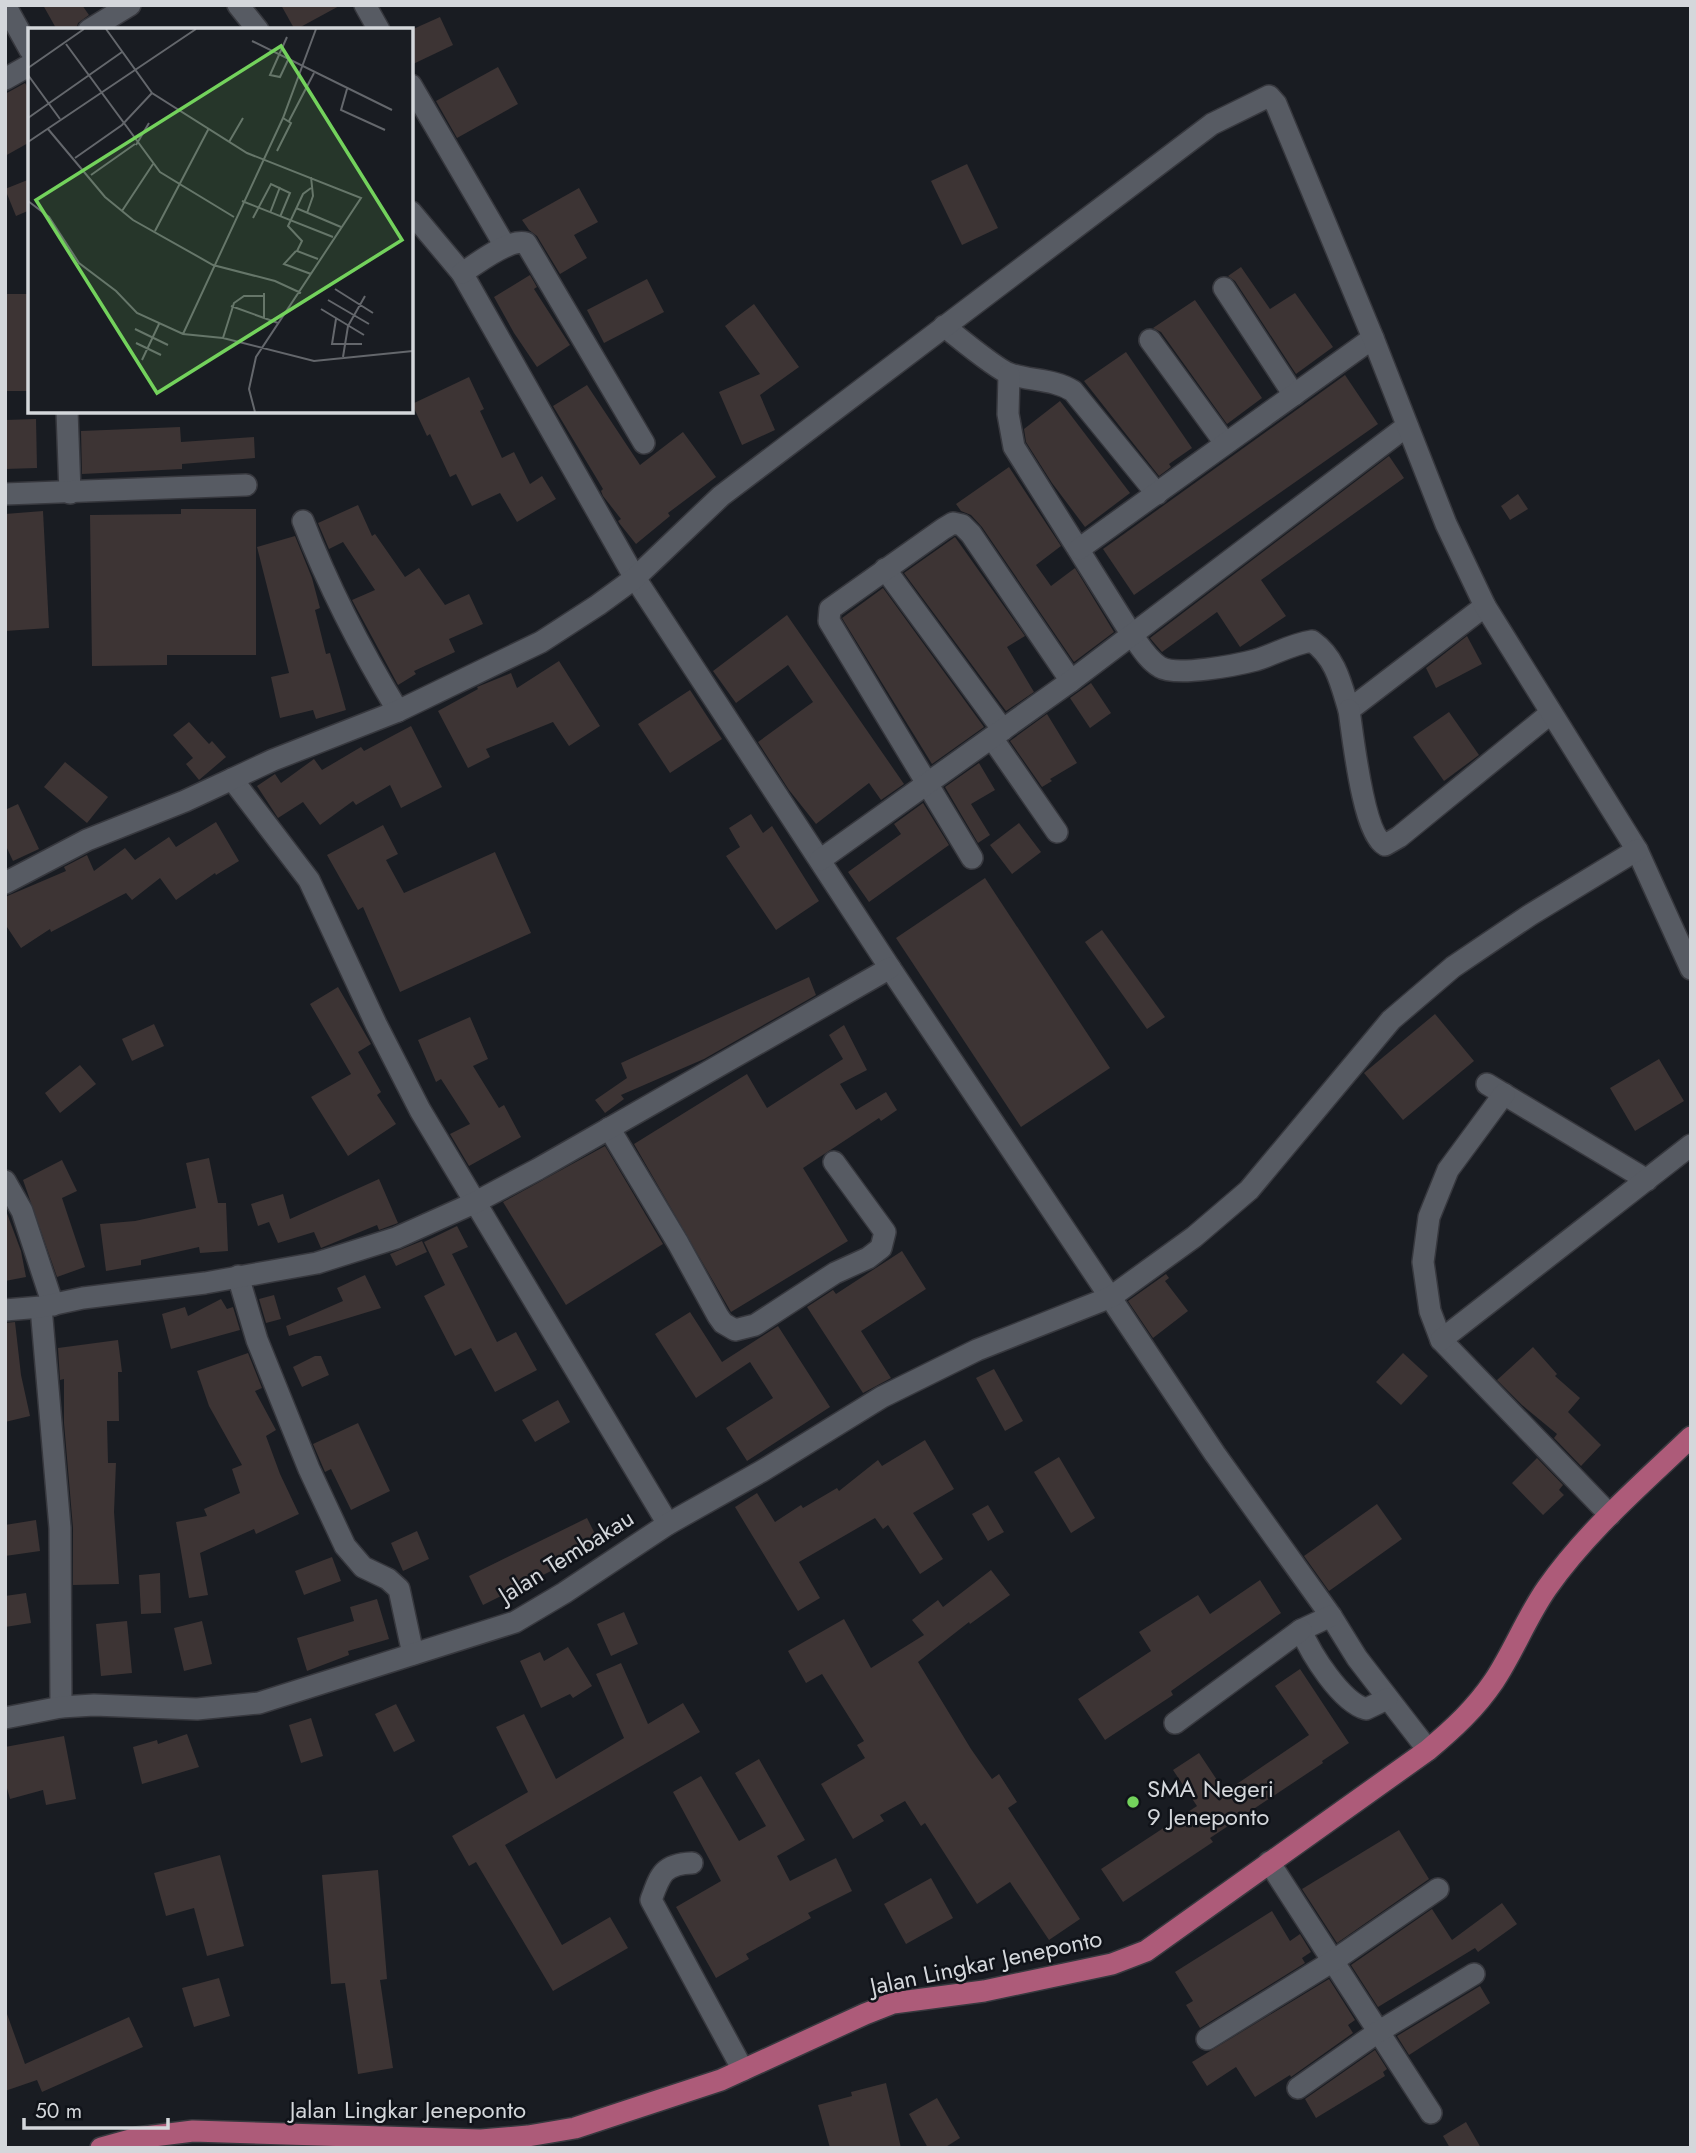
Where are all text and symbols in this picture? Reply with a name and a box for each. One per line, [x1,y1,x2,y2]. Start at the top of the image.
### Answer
inset map [28,28,413,413]
street label: Jalan Tembakau [489,1500,641,1613]
place label: SMA Negeri 9 Jeneponto [1147,1771,1274,1834]
marker: SMA Negeri 9 Jeneponto [1125,1794,1141,1810]
street label: Jalan Lingkar Jeneponto [864,1920,1105,2004]
scale bar [24,2086,168,2130]
street label: Jalan Lingkar Jeneponto [287,2092,526,2127]
text: 50 m [35,2096,82,2126]

